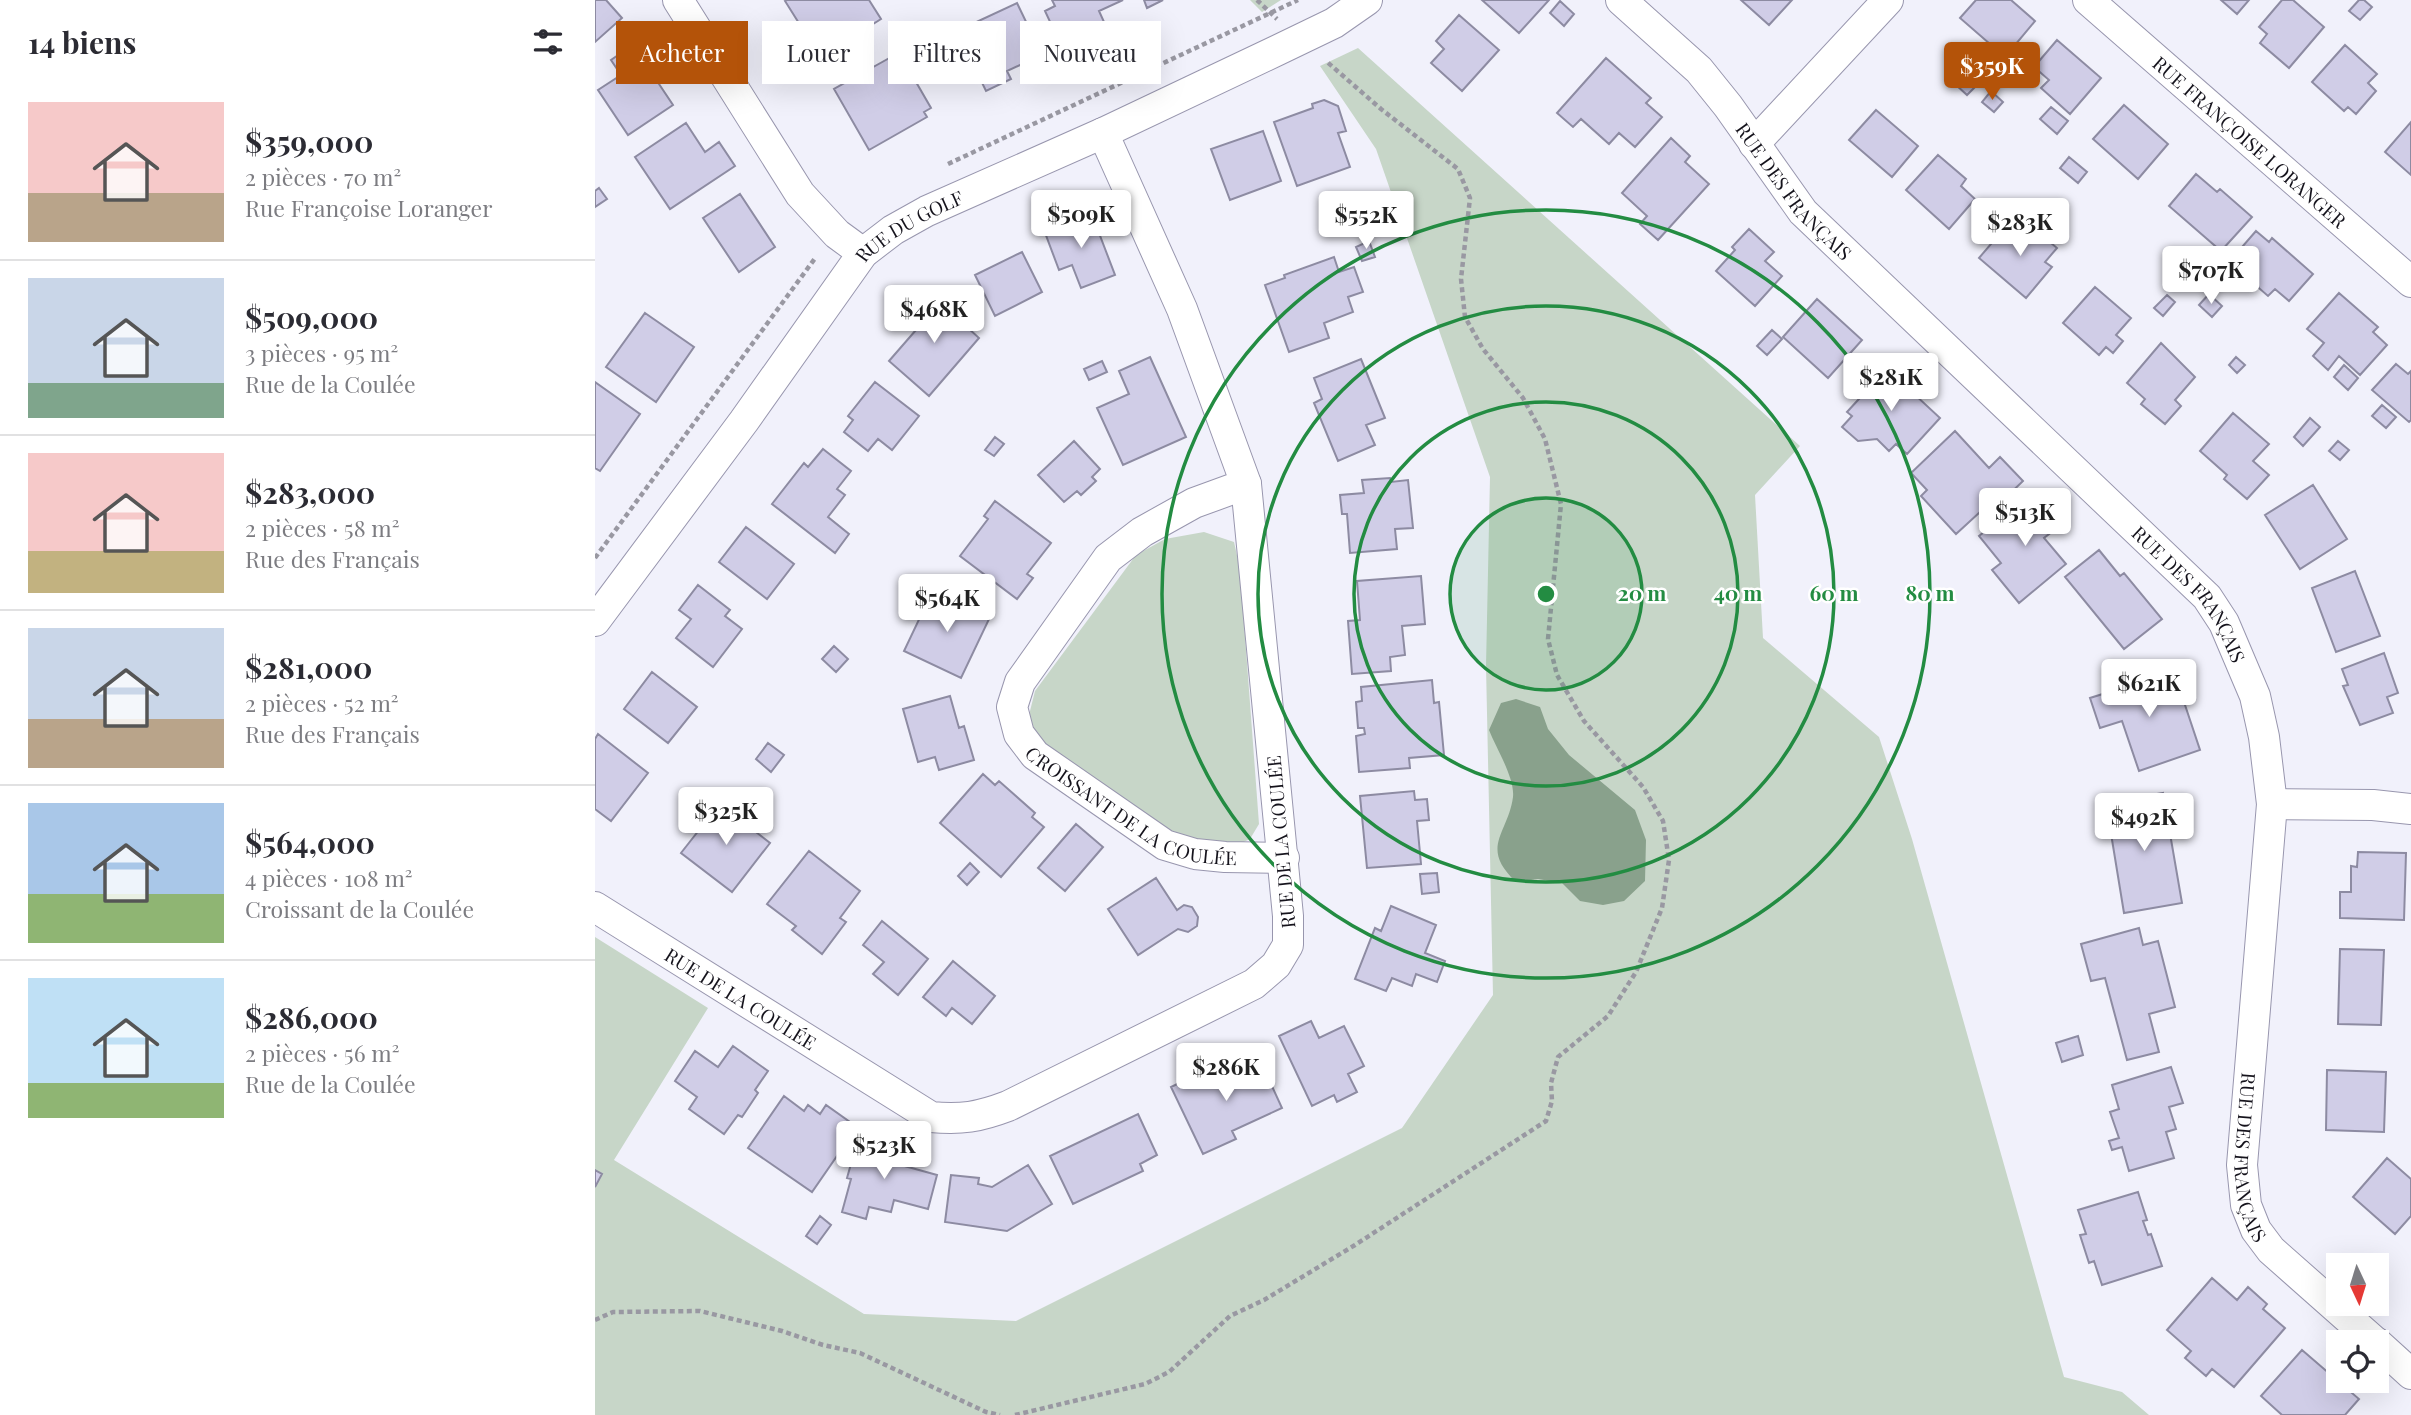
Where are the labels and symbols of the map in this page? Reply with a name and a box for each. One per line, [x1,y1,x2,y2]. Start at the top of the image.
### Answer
pin: $359K [1943,42,2041,102]
street label: RUE FRANÇOISE LORANGER [2148,50,2353,234]
street label: RUE DES FRANÇAIS [1730,117,1858,265]
street label: RUE DU GOLF [848,184,967,266]
pin: $509K [1032,190,1130,250]
pin: $552K [1317,191,1415,251]
pin: $283K [1971,198,2069,258]
pin: $707K [2162,246,2260,306]
pin: $468K [885,286,983,345]
pin: $281K [1842,354,1940,413]
pin: $513K [1976,489,2074,548]
street label: RUE DES FRANÇAIS [2127,520,2252,666]
pin: $564K [898,574,996,634]
text: 20 m [1618,578,1666,606]
text: 40 m [1714,578,1762,606]
text: 60 m [1809,578,1859,606]
text: 80 m [1905,578,1955,606]
centre of rings [1534,582,1558,606]
pin: $621K [2100,660,2198,719]
street label: CROISSANT DE LA COULÉE [1020,741,1237,870]
street label: RUE DE LA COULÉE [1259,754,1301,930]
pin: $325K [677,788,775,847]
pin: $492K [2095,794,2193,853]
street label: RUE DE LA COULÉE [660,941,821,1055]
pin: $286K [1177,1044,1275,1103]
street label: RUE DES FRANÇAIS [2229,1072,2273,1247]
pin: $523K [835,1122,933,1181]
north arrow [2326,1253,2389,1316]

